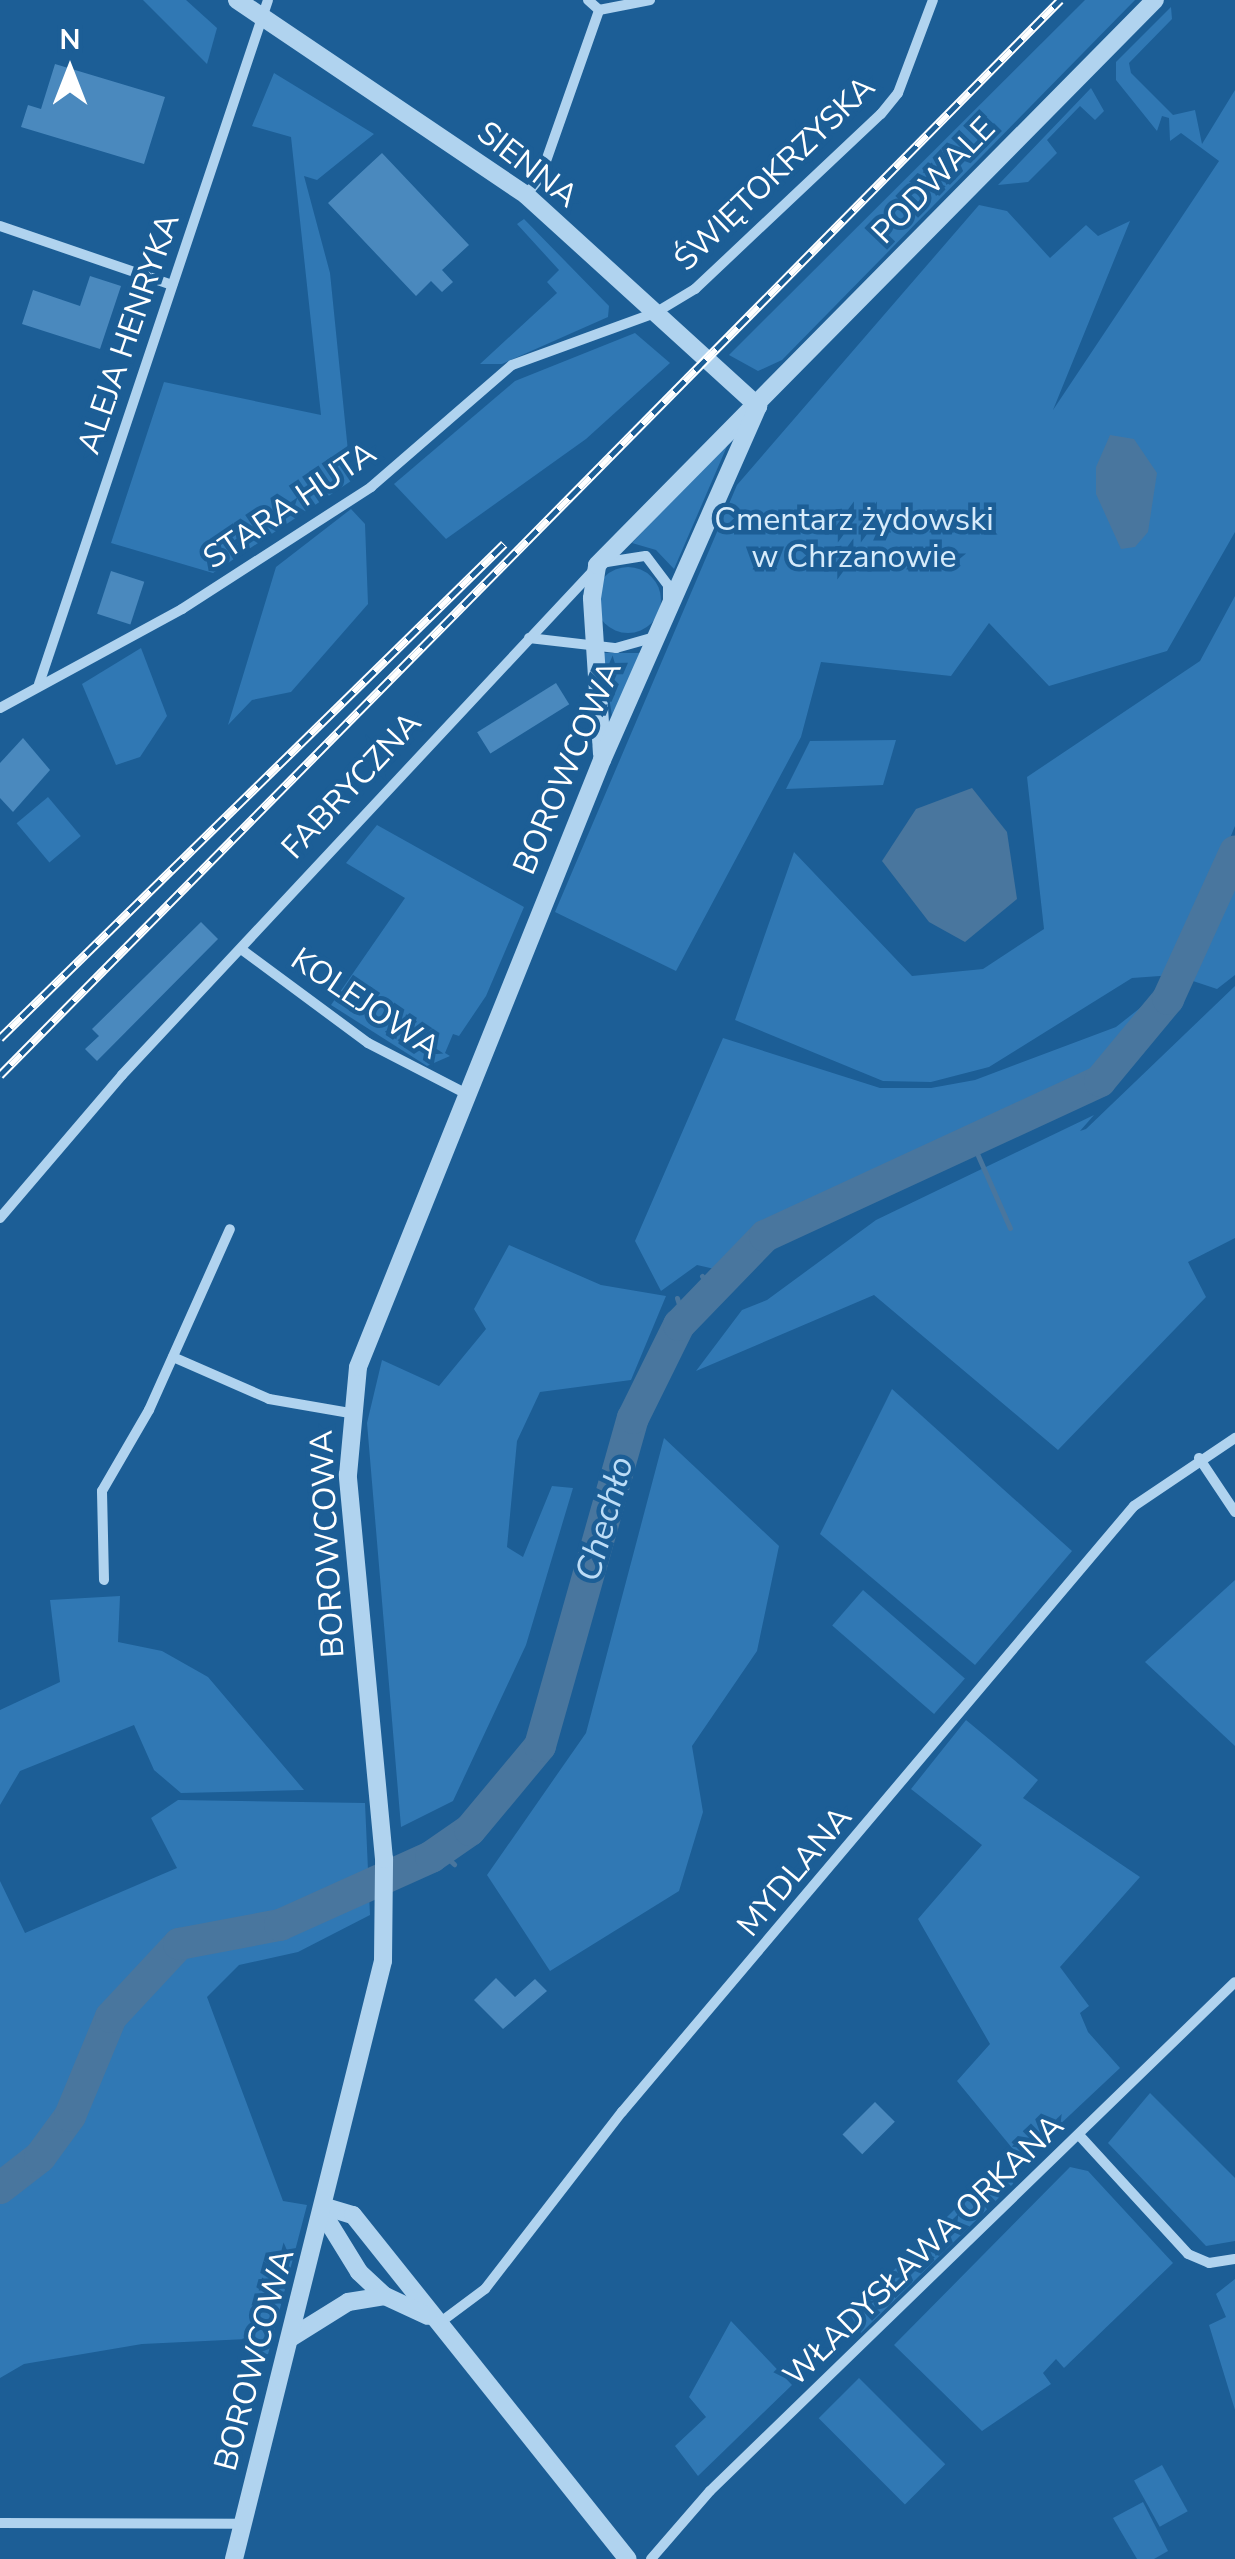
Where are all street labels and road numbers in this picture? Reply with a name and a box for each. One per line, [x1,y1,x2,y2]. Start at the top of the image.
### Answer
street label: ŚWIĘTOKRZYSKA [667,68,883,280]
street label: PODWALE [864,110,1004,252]
street label: SIENNA [469,114,585,216]
street label: ALEJA HENRYKA [70,209,188,459]
street label: STARA HUTA [196,434,384,578]
street label: BOROWCOWA [506,656,630,880]
street label: FABRYCZNA [274,705,430,867]
street label: KOLEJOWA [283,940,447,1068]
street label: BOROWCOWA [303,1429,353,1659]
street label: MYDLANA [730,1799,860,1945]
street label: WŁADYSŁAWA ORKANA [776,2107,1072,2395]
street label: BOROWCOWA [207,2245,303,2475]

